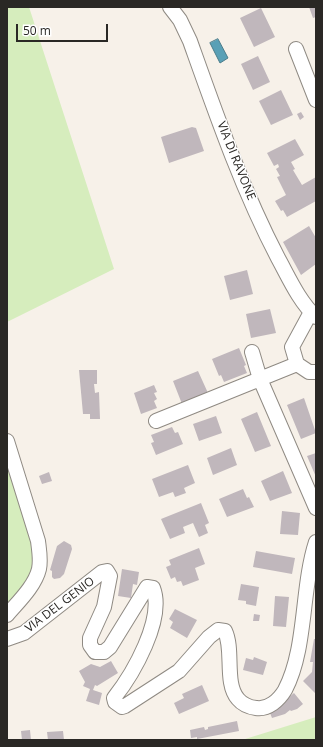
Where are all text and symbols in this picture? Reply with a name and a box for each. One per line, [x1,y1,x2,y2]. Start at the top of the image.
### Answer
scale bar [18,16,110,42]
text: 50 m [23,22,51,39]
street label: VIA DI RAVONE [214,120,258,202]
street label: VIA DEL GENIO [22,574,98,636]

